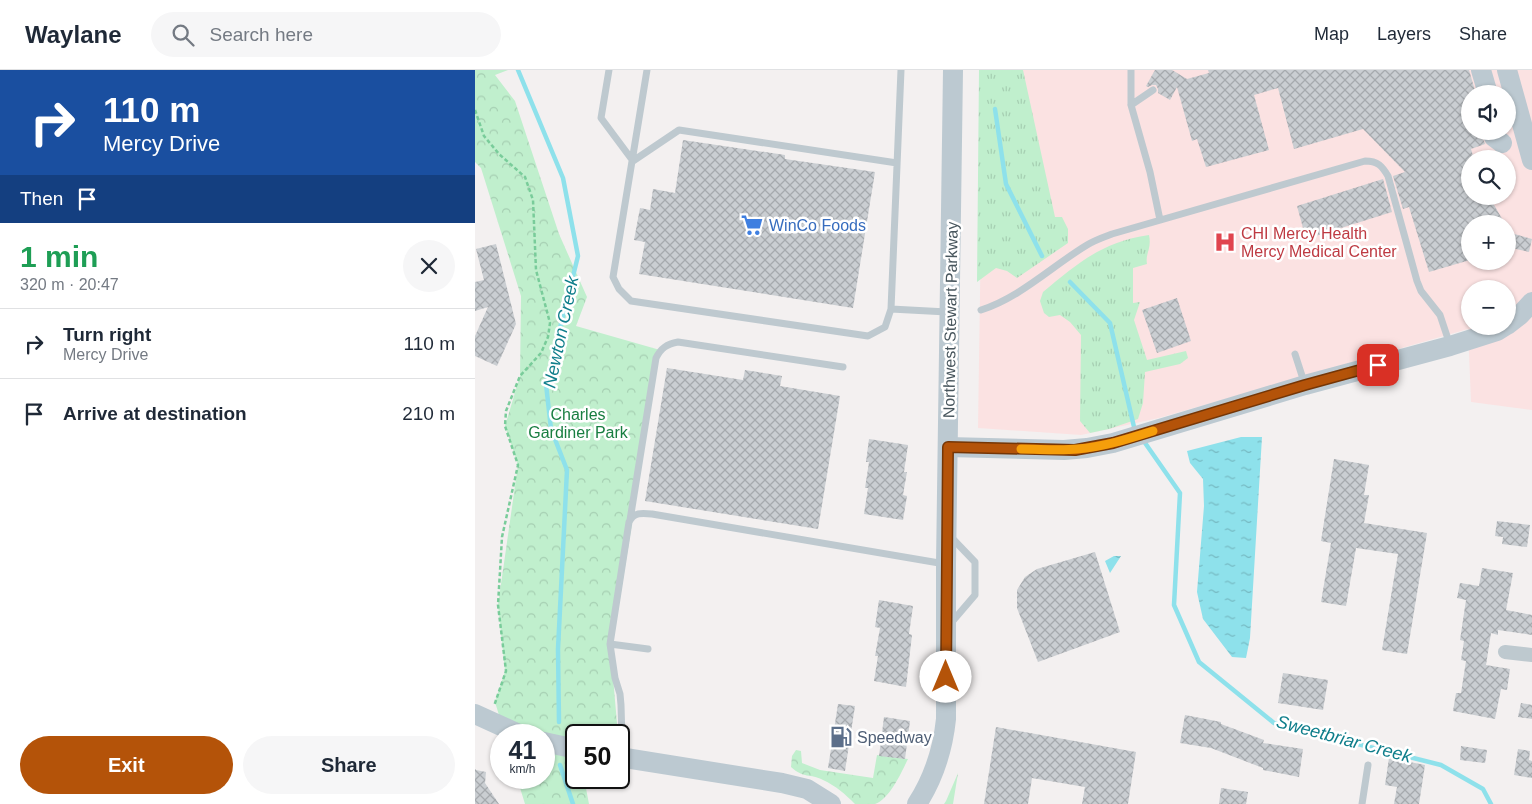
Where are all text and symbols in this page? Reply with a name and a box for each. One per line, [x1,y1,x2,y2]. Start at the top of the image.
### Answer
search box [151,12,501,57]
text: Waylane [25,21,121,48]
icon: search [169,21,197,49]
text: Search here [209,24,313,45]
text: Map [1314,24,1349,44]
text: Layers [1377,24,1431,44]
text: Share [1459,24,1507,44]
map controls [1461,85,1516,335]
button: sound [1461,85,1516,140]
icon: right [20,90,85,155]
text: 110 m [103,90,200,129]
text: Mercy Drive [103,131,220,156]
button: search [1461,150,1516,205]
icon: arrive [73,185,101,213]
text: Then [20,188,63,209]
supermarket icon: WinCo Foods [739,212,765,238]
button: + [1461,215,1516,270]
place label: WinCo Foods [769,217,866,234]
street label: Northwest Stewart Parkway [940,222,961,418]
place label: CHI Mercy Health Mercy Medical Center [1241,225,1397,260]
hospital icon: CHI Mercy Health Mercy Medical Center [1212,229,1238,255]
text: 1 min [20,240,98,273]
button: close [403,240,455,292]
water label: Newton Creek [539,273,583,390]
text: 320 m · 20:47 [20,276,119,293]
button: − [1461,280,1516,335]
text: Turn right [63,324,151,345]
icon: right [20,330,48,358]
text: 110 m [404,333,455,354]
pin [1357,344,1399,386]
text: Mercy Drive [63,346,148,363]
icon: arrive [1364,351,1392,379]
icon: arrive [20,400,48,428]
text: Arrive at destination [63,403,247,424]
text: 210 m [402,403,455,424]
park label: Charles Gardiner Park [528,406,629,441]
position arrow [919,650,971,702]
water label: Sweetbriar Creek [1274,711,1415,767]
speed limit sign: 50 [565,724,630,789]
fuel station icon: Speedway [828,724,854,750]
place label: Speedway [857,729,932,746]
button: Exit [20,736,233,794]
button: Share [243,736,455,794]
text: 41 [509,736,536,764]
text: km/h [509,762,536,776]

